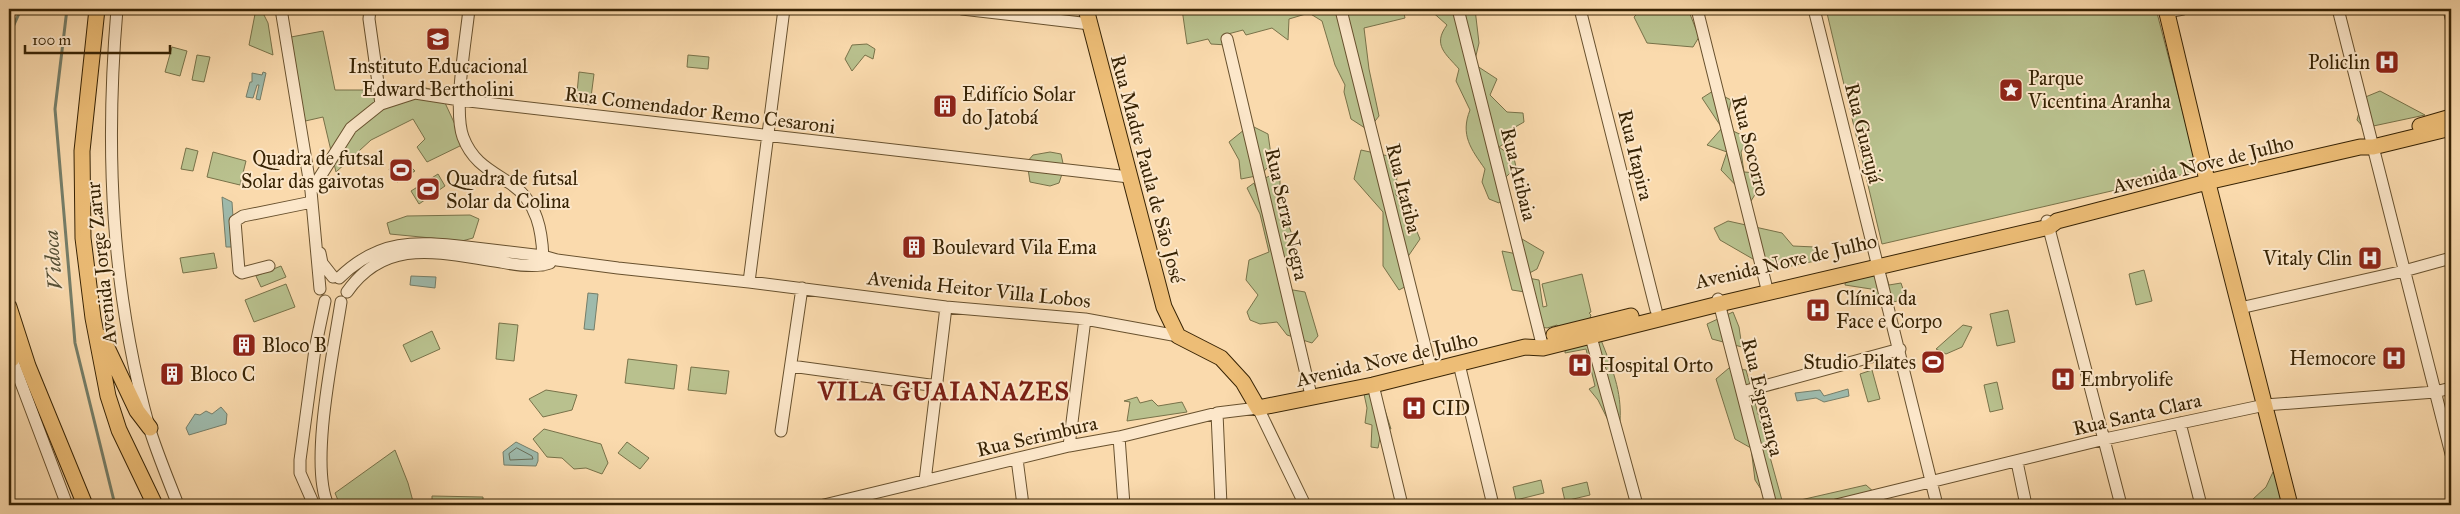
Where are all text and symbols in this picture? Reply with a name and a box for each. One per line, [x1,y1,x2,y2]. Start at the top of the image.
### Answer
scale bar [25,22,170,54]
school or university icon: Instituto Educacional Edward Bertholini [425,26,451,52]
text: 100 m [32,31,72,49]
hospital icon: Policlin [2374,49,2400,75]
place label: Policlin [2308,50,2370,74]
street label: Rua Madre Paula de São José [1105,52,1190,287]
place label: Instituto Educacional Edward Bertholini [348,54,528,101]
place label: Parque Vicentina Aranha [2027,66,2171,113]
place icon: Parque Vicentina Aranha [1998,77,2024,103]
street label: Rua Guarujá [1840,80,1888,186]
street label: Rua Comendador Remo Cesaroni [563,81,837,139]
place label: Edifício Solar do Jatobá [962,82,1076,130]
building icon: Edifício Solar do Jatobá [932,93,958,119]
street label: Rua Socorro [1727,93,1775,199]
street label: Rua Itapira [1613,107,1659,203]
street label: Rua Atibaia [1496,125,1542,224]
street label: Avenida Nove de Julho [2109,130,2296,199]
street label: Rua Itatiba [1381,141,1427,236]
street label: Rua Serra Negra [1259,145,1314,283]
place label: Quadra de futsal Solar das gaivotas [241,146,385,194]
sports icon: Quadra de futsal Solar das gaivotas [388,157,414,183]
place label: Quadra de futsal Solar da Colina [446,166,578,213]
sports icon: Quadra de futsal Solar da Colina [415,176,441,202]
street label: Avenida Jorge Zarur [80,180,123,346]
street label: Avenida Nove de Julho [1692,228,1879,295]
water label: Vidoca [37,229,69,291]
building icon: Boulevard Vila Ema [901,234,927,260]
place label: Boulevard Vila Ema [932,235,1097,259]
hospital icon: Vitaly Clin [2357,245,2383,271]
place label: Vitaly Clin [2262,246,2352,270]
street label: Avenida Heitor Villa Lobos [865,265,1092,313]
place label: Clínica da Face e Corpo [1836,286,1942,333]
hospital icon: Clínica da Face e Corpo [1805,297,1831,323]
street label: Avenida Nove de Julho [1293,326,1480,393]
building icon: Bloco B [231,332,257,358]
place label: Bloco B [262,333,327,357]
street label: Rua Esperança [1737,335,1789,459]
hospital icon: Hemocore [2381,345,2407,371]
place label: Hemocore [2289,346,2376,370]
sports icon: Studio Pilates [1920,349,1946,375]
place label: Studio Pilates [1803,350,1916,374]
hospital icon: Hospital Orto [1567,352,1593,378]
place label: Hospital Orto [1598,353,1713,377]
building icon: Bloco C [159,361,185,387]
place label: Bloco C [190,362,255,386]
hospital icon: Embryolife [2050,366,2076,392]
place label: Embryolife [2080,367,2173,391]
district label: VILA GUAIANAZES [817,376,1070,407]
street label: Rua Santa Clara [2070,387,2204,440]
hospital icon: CID [1401,395,1427,421]
place label: CID [1432,396,1470,420]
street label: Rua Serimbura [974,410,1100,462]

